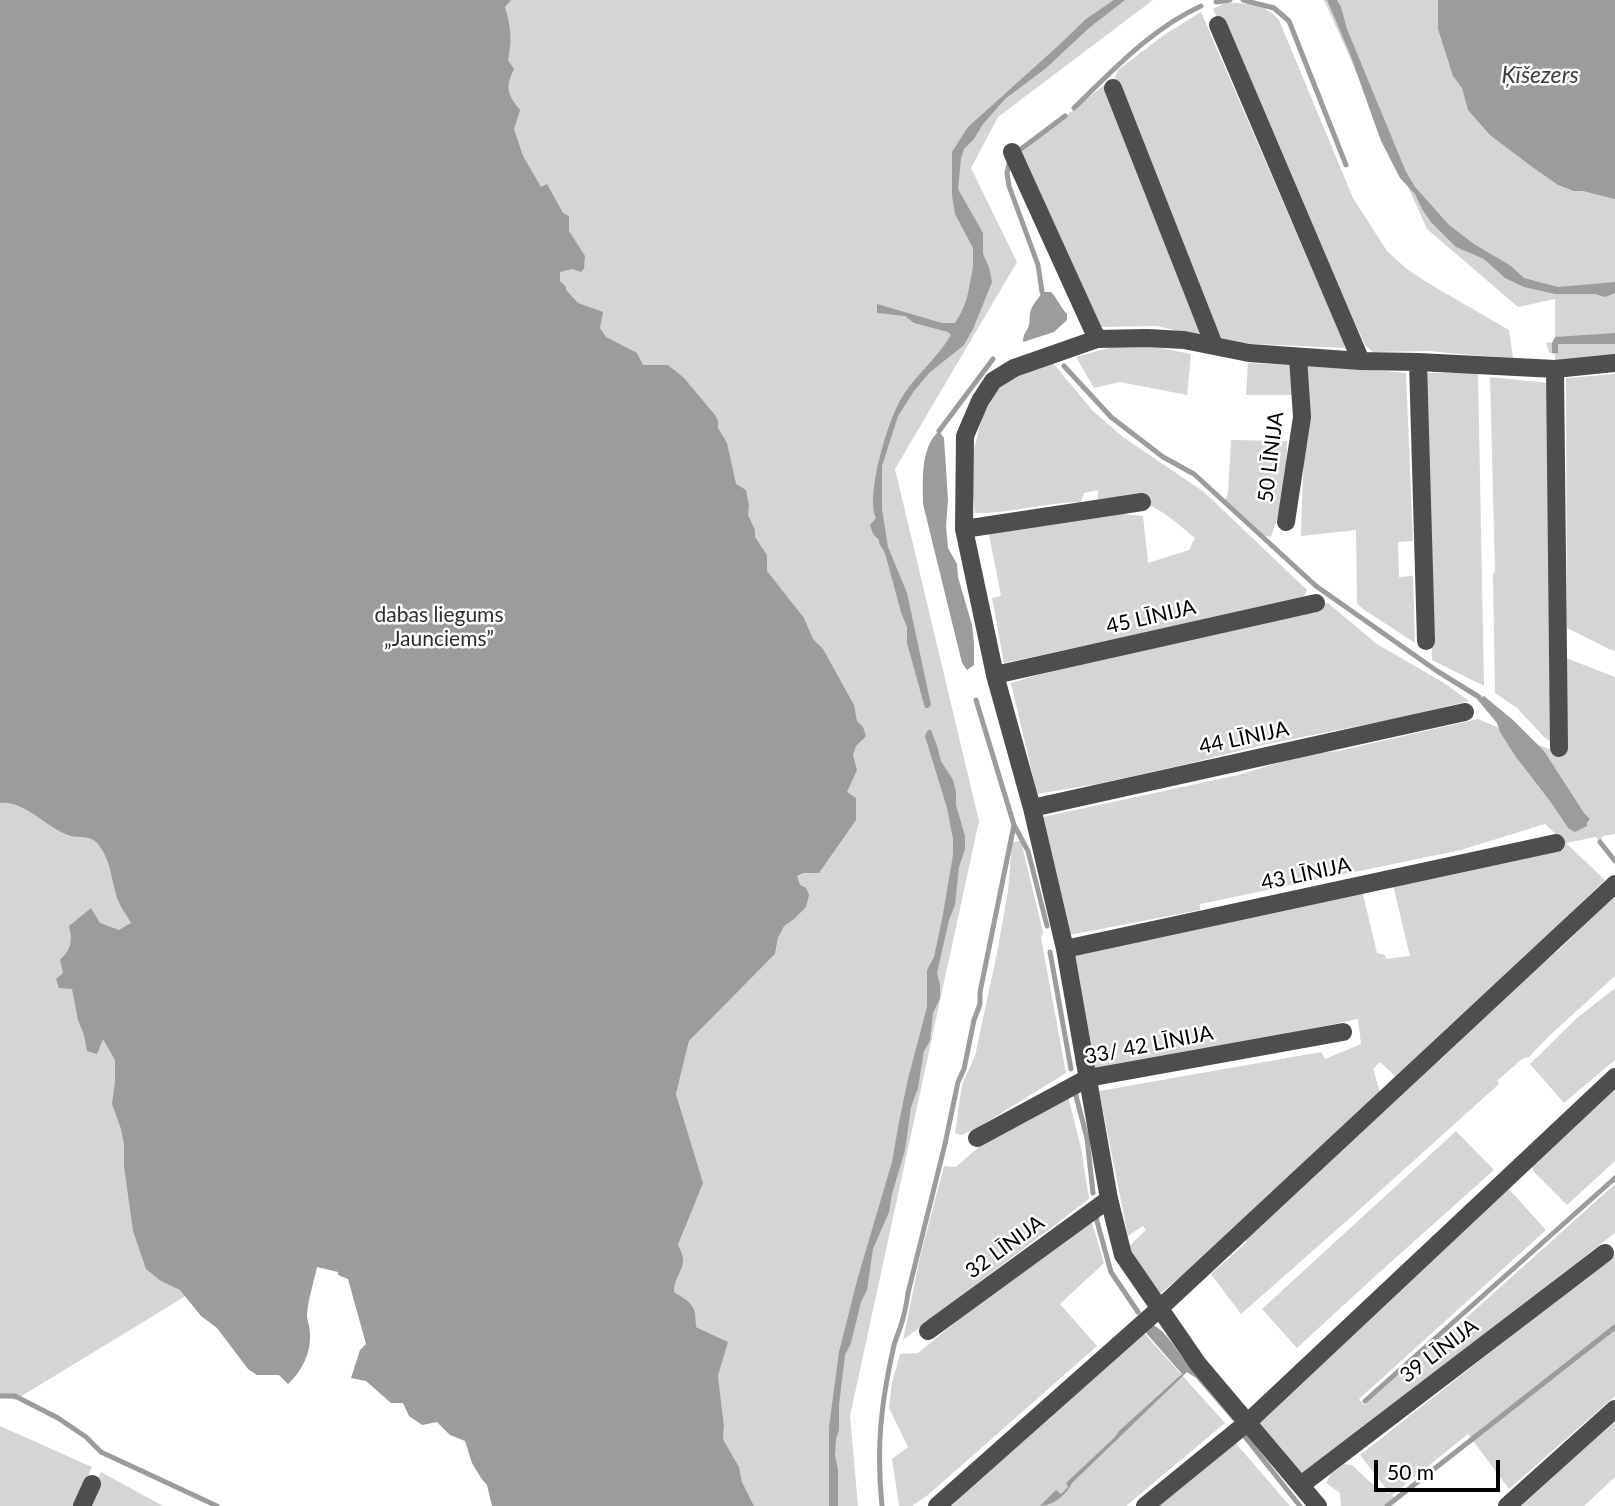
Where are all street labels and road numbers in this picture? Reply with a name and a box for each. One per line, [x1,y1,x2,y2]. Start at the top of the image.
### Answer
street label: 50 LĪNIJA [1253,410,1289,504]
street label: 45 LĪNIJA [1104,594,1198,640]
street label: 44 LĪNIJA [1197,716,1291,760]
street label: 43 LĪNIJA [1259,852,1353,896]
street label: 33/ 42 LĪNIJA [1083,1020,1215,1070]
street label: 32 LĪNIJA [961,1210,1049,1284]
street label: 39 LĪNIJA [1395,1313,1483,1389]

